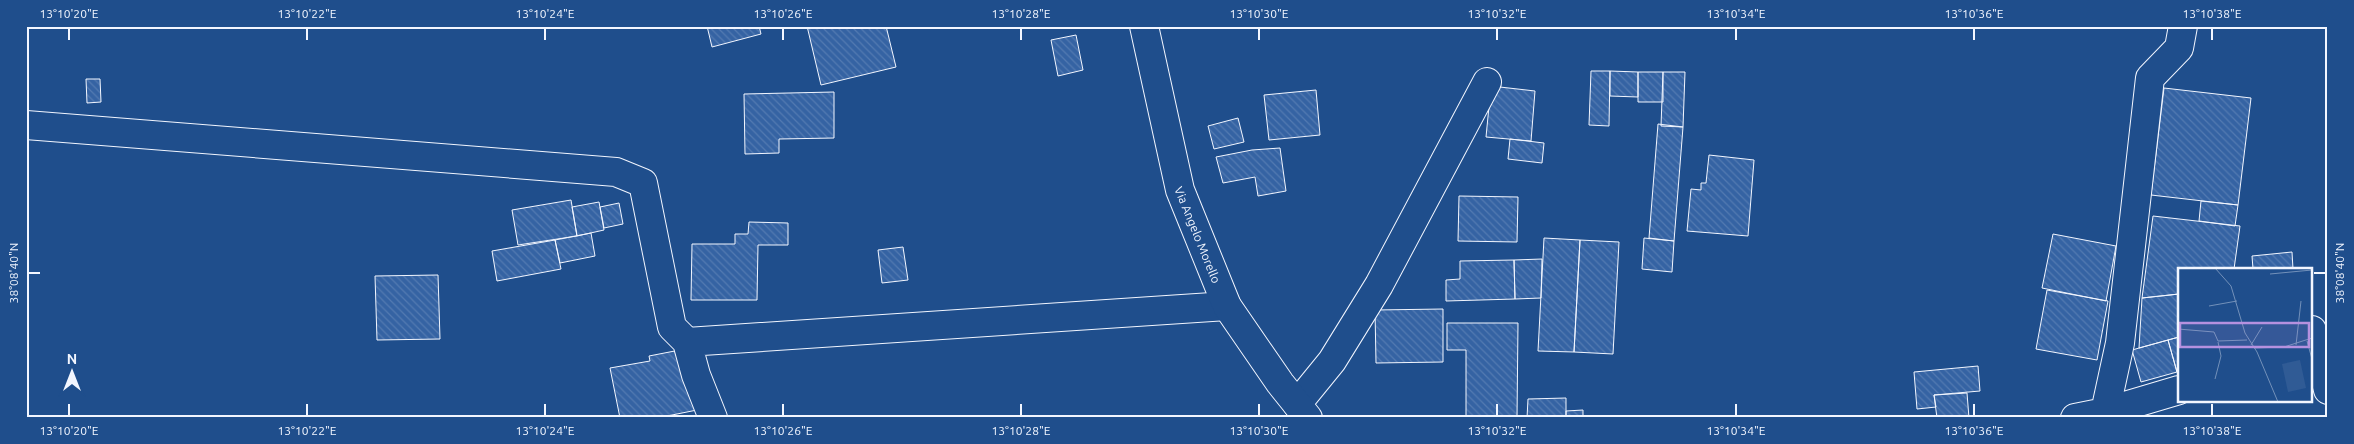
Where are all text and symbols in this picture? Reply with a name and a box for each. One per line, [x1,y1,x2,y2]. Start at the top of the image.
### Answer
text: 13°10'20"E [40,7,99,20]
text: 13°10'22"E [278,7,337,20]
text: 13°10'24"E [516,7,575,20]
text: 13°10'26"E [754,7,813,20]
text: 13°10'28"E [992,7,1051,20]
text: 13°10'30"E [1230,7,1289,20]
text: 13°10'32"E [1468,7,1527,20]
text: 13°10'34"E [1707,7,1766,20]
text: 13°10'36"E [1945,7,2004,20]
text: 13°10'38"E [2183,7,2242,20]
street label: Via Angelo Morello [1173,184,1223,285]
text: 38°08'40"N [7,243,20,303]
text: 38°08'40"N [2333,243,2346,303]
inset map [2178,268,2312,402]
north arrow [48,346,98,396]
text: N [67,351,77,367]
text: 13°10'20"E [40,424,99,437]
text: 13°10'22"E [278,424,337,437]
text: 13°10'24"E [516,424,575,437]
text: 13°10'26"E [754,424,813,437]
text: 13°10'28"E [992,424,1051,437]
text: 13°10'30"E [1230,424,1289,437]
text: 13°10'32"E [1468,424,1527,437]
text: 13°10'34"E [1707,424,1766,437]
text: 13°10'36"E [1945,424,2004,437]
text: 13°10'38"E [2183,424,2242,437]

